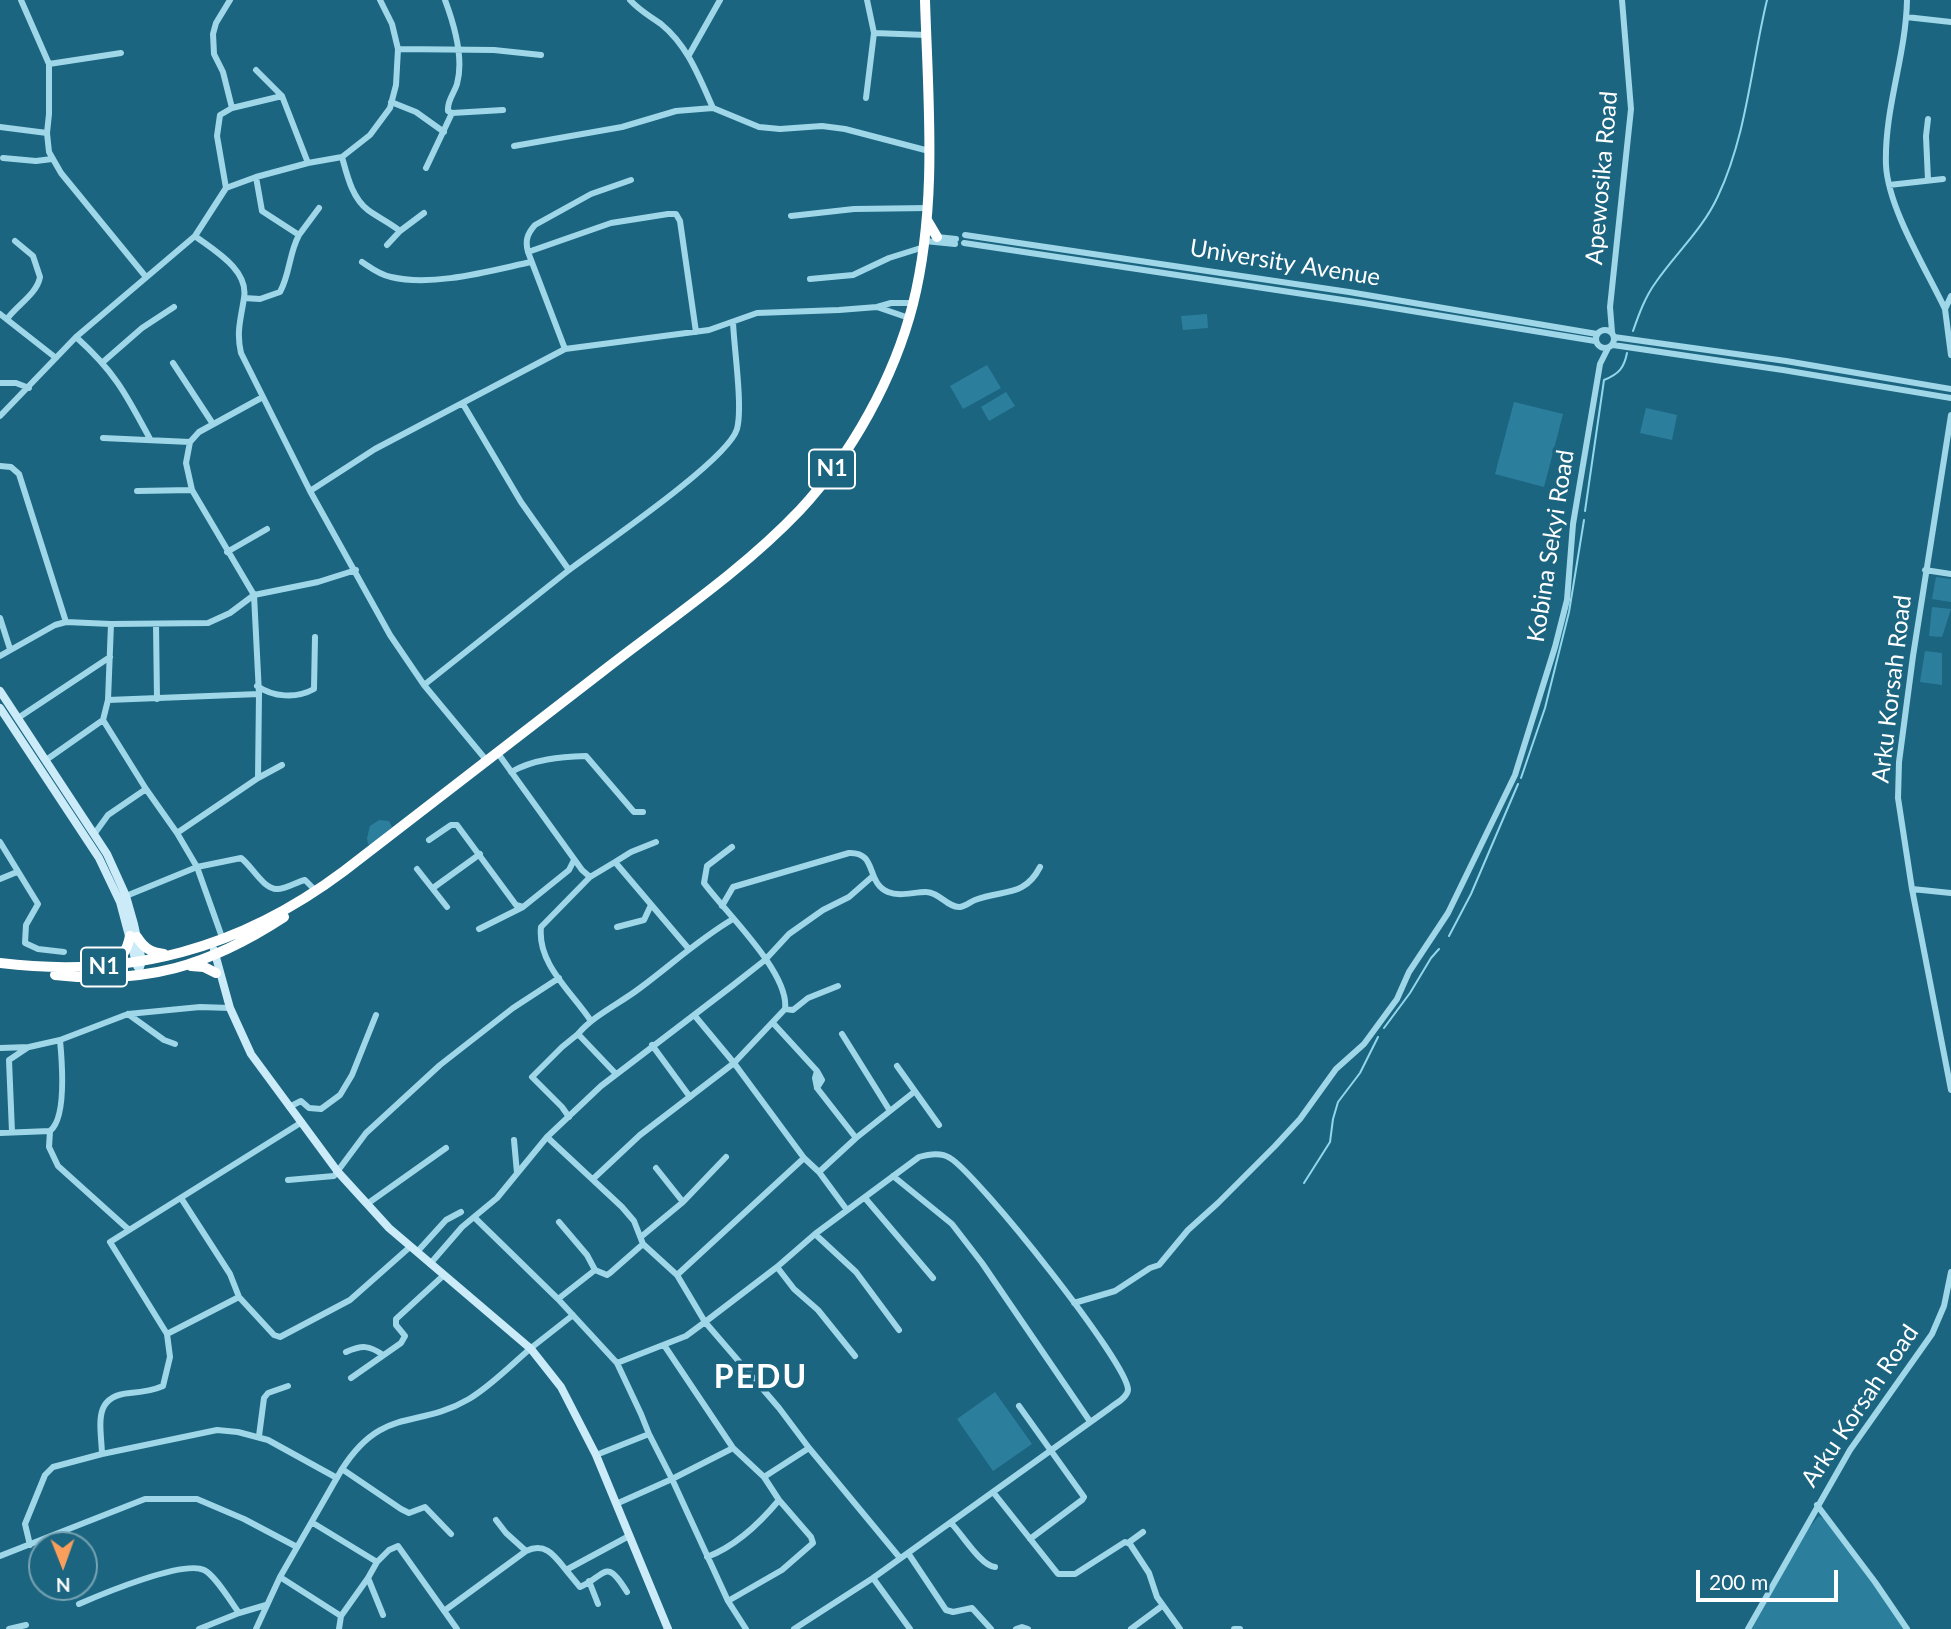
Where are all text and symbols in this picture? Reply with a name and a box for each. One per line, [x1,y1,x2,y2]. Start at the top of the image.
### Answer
street label: Apewosika Road [1580,90,1624,266]
street label: University Avenue [1188,234,1382,292]
street label: Kobina Sekyi Road [1522,448,1580,644]
road number: N1 [809,449,855,489]
street label: Arku Korsah Road [1866,593,1918,785]
road number: N1 [81,948,127,986]
street label: Arku Korsah Road [1795,1320,1925,1492]
district label: PEDU [714,1359,808,1397]
north arrow [28,1531,98,1601]
scale bar [1699,1556,1841,1600]
text: 200 m [1709,1569,1768,1594]
text: N [56,1574,71,1597]

